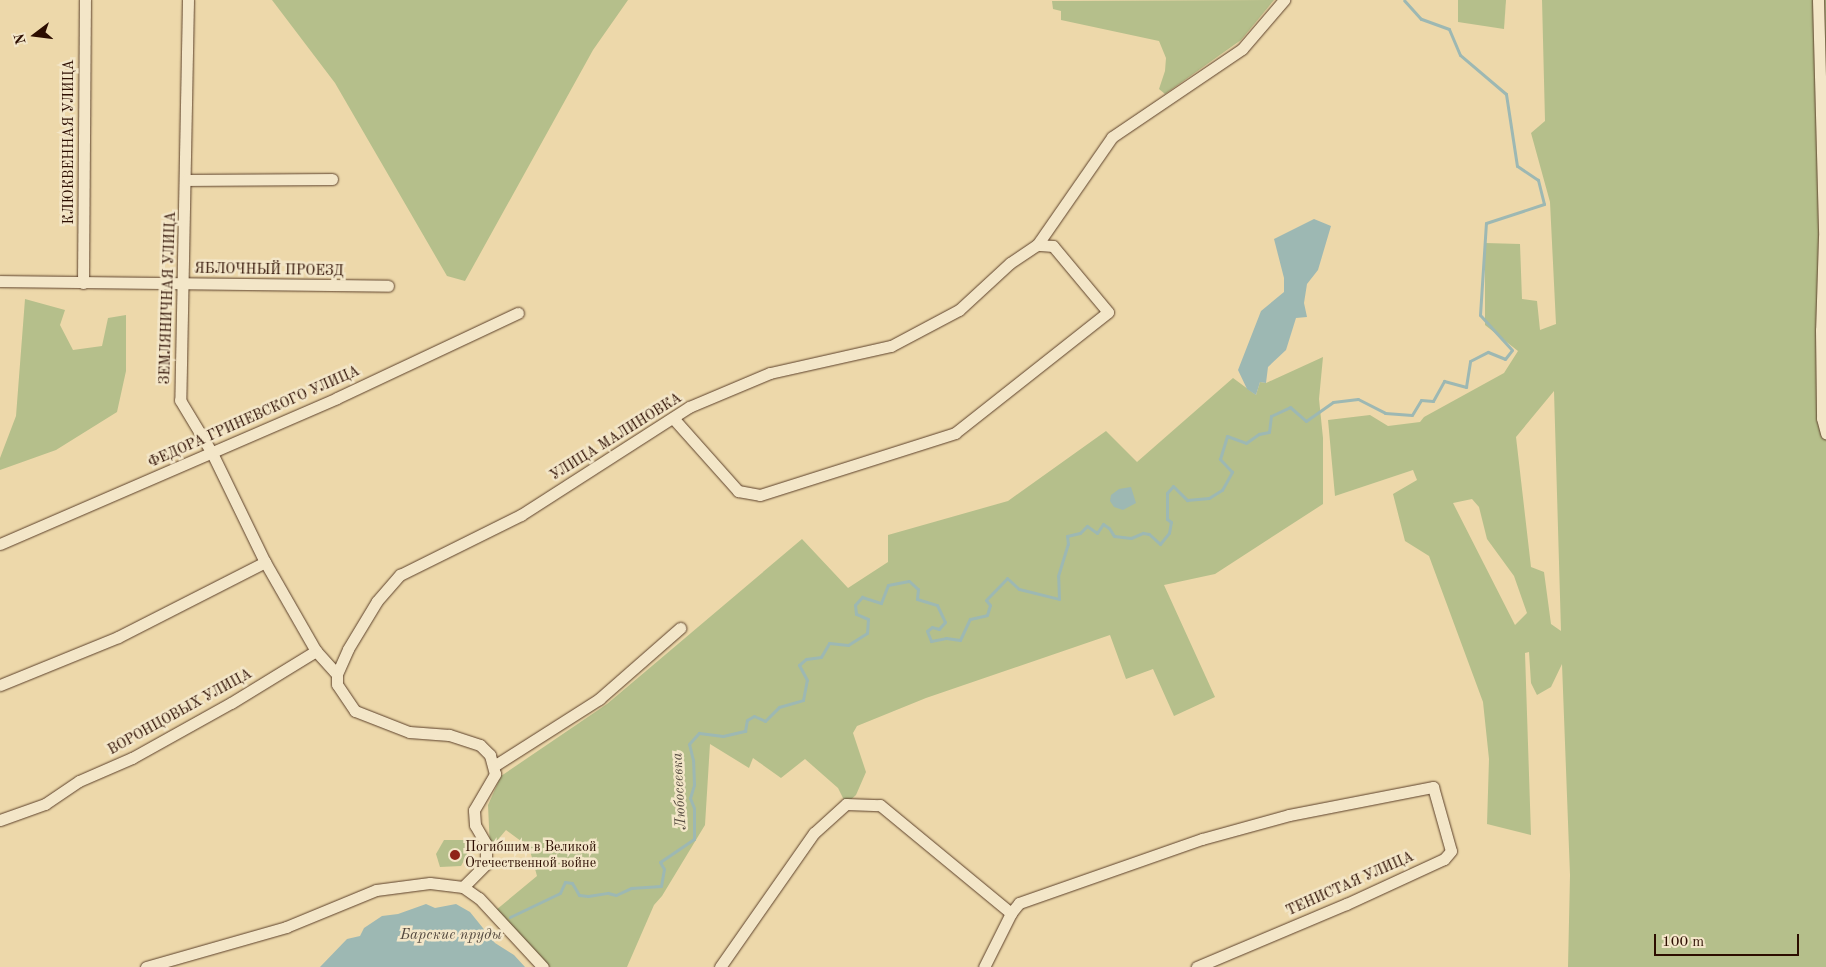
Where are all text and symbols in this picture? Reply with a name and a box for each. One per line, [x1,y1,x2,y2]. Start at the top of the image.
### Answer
north arrow [10,10,60,60]
text: N [12,32,29,46]
street label: КЛЮКВЕННАЯ УЛИЦА [61,60,77,224]
street label: ЗЕМЛЯНИЧНАЯ УЛИЦА [157,211,179,385]
street label: ЯБЛОЧНЫЙ ПРОЕЗД [194,260,344,280]
street label: ФЕДОРА ГРИНЕВСКОГО УЛИЦА [146,363,362,471]
street label: УЛИЦА МАЛИНОВКА [547,390,685,484]
street label: ВОРОНЦОВЫХ УЛИЦА [105,665,255,759]
water label: Любосеевка [669,752,691,830]
place label: Погибшим в Великой Отечественной войне [465,839,597,872]
street label: ТЕНИСТАЯ УЛИЦА [1284,848,1416,920]
marker: Погибшим в Великой Отечественной войне [449,849,461,861]
scale bar [1656,924,1801,956]
water label: Барские пруды [400,927,502,945]
text: 100 m [1662,935,1704,950]

